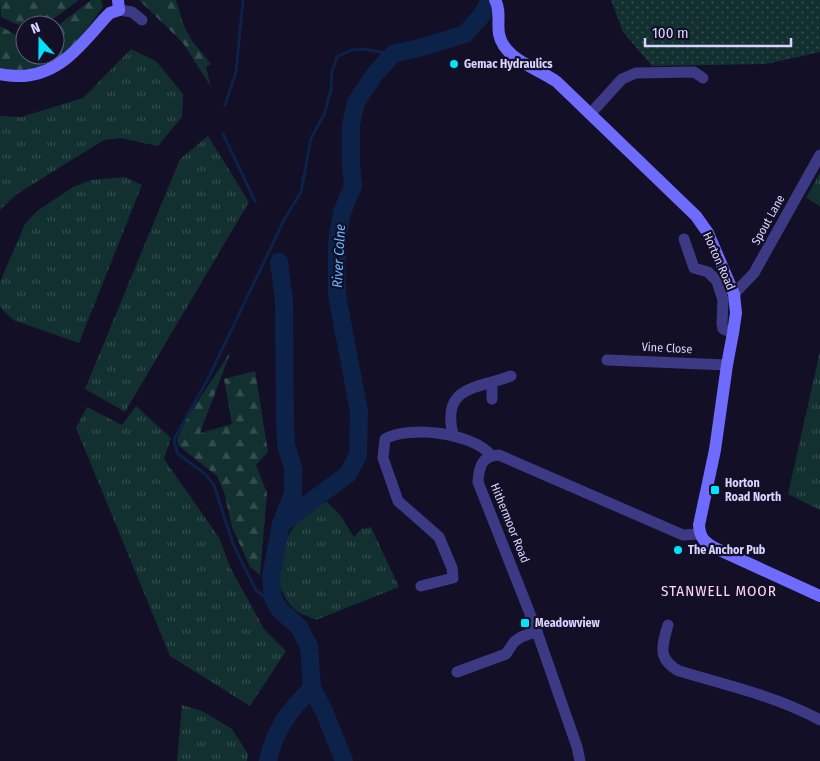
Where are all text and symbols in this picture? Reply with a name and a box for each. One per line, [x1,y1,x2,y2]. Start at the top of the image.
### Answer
north arrow [15,15,65,65]
scale bar [645,15,791,47]
text: N [29,19,42,38]
text: 100 m [652,24,689,42]
place label: Gemac Hydraulics [464,57,553,71]
marker: Gemac Hydraulics [448,58,460,70]
street label: Spout Lane [749,192,787,247]
water label: River Colne [329,223,349,288]
street label: Horton Road [700,230,738,292]
street label: Vine Close [641,340,693,356]
place label: Horton Road North [725,476,781,504]
street label: Hithermoor Road [488,481,532,565]
marker: Horton Road North [709,484,721,496]
place label: The Anchor Pub [688,543,766,557]
marker: The Anchor Pub [672,544,684,556]
district label: STANWELL MOOR [661,582,777,600]
place label: Meadowview [535,616,601,630]
marker: Meadowview [519,617,531,629]

